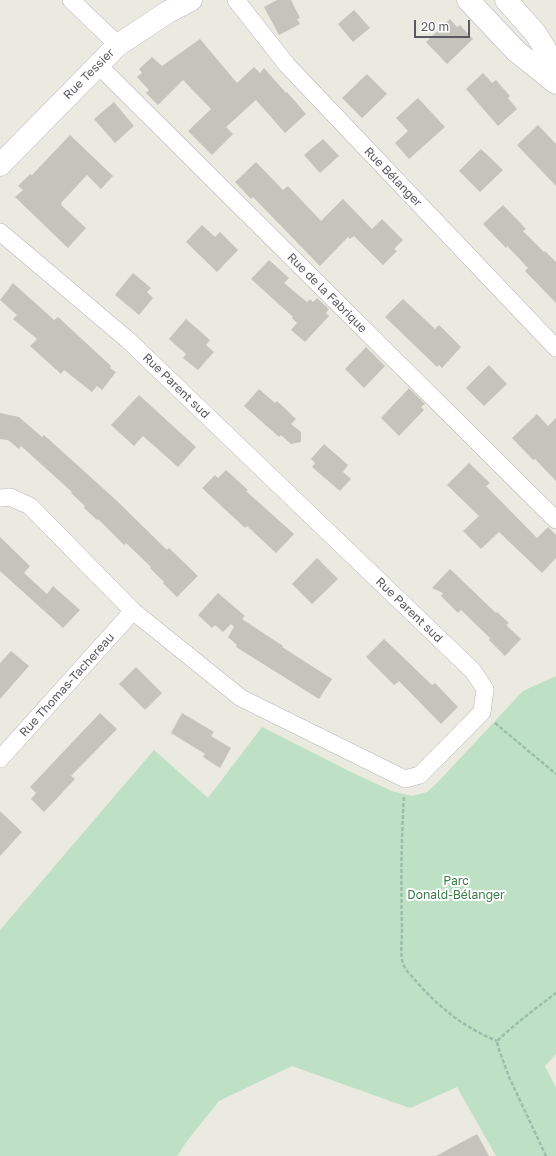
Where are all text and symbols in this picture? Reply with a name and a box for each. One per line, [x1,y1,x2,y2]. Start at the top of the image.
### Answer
scale bar [416,12,472,38]
text: 20 m [421,19,449,34]
street label: Rue Tessier [61,46,117,102]
street label: Rue Bélanger [361,144,425,210]
street label: Rue de la Fabrique [284,250,370,336]
street label: Rue Parent sud [140,351,212,421]
street label: Rue Parent sud [373,575,445,645]
street label: Rue Thomas-Tachereau [17,630,117,740]
park label: Parc Donald-Bélanger [407,874,505,902]

